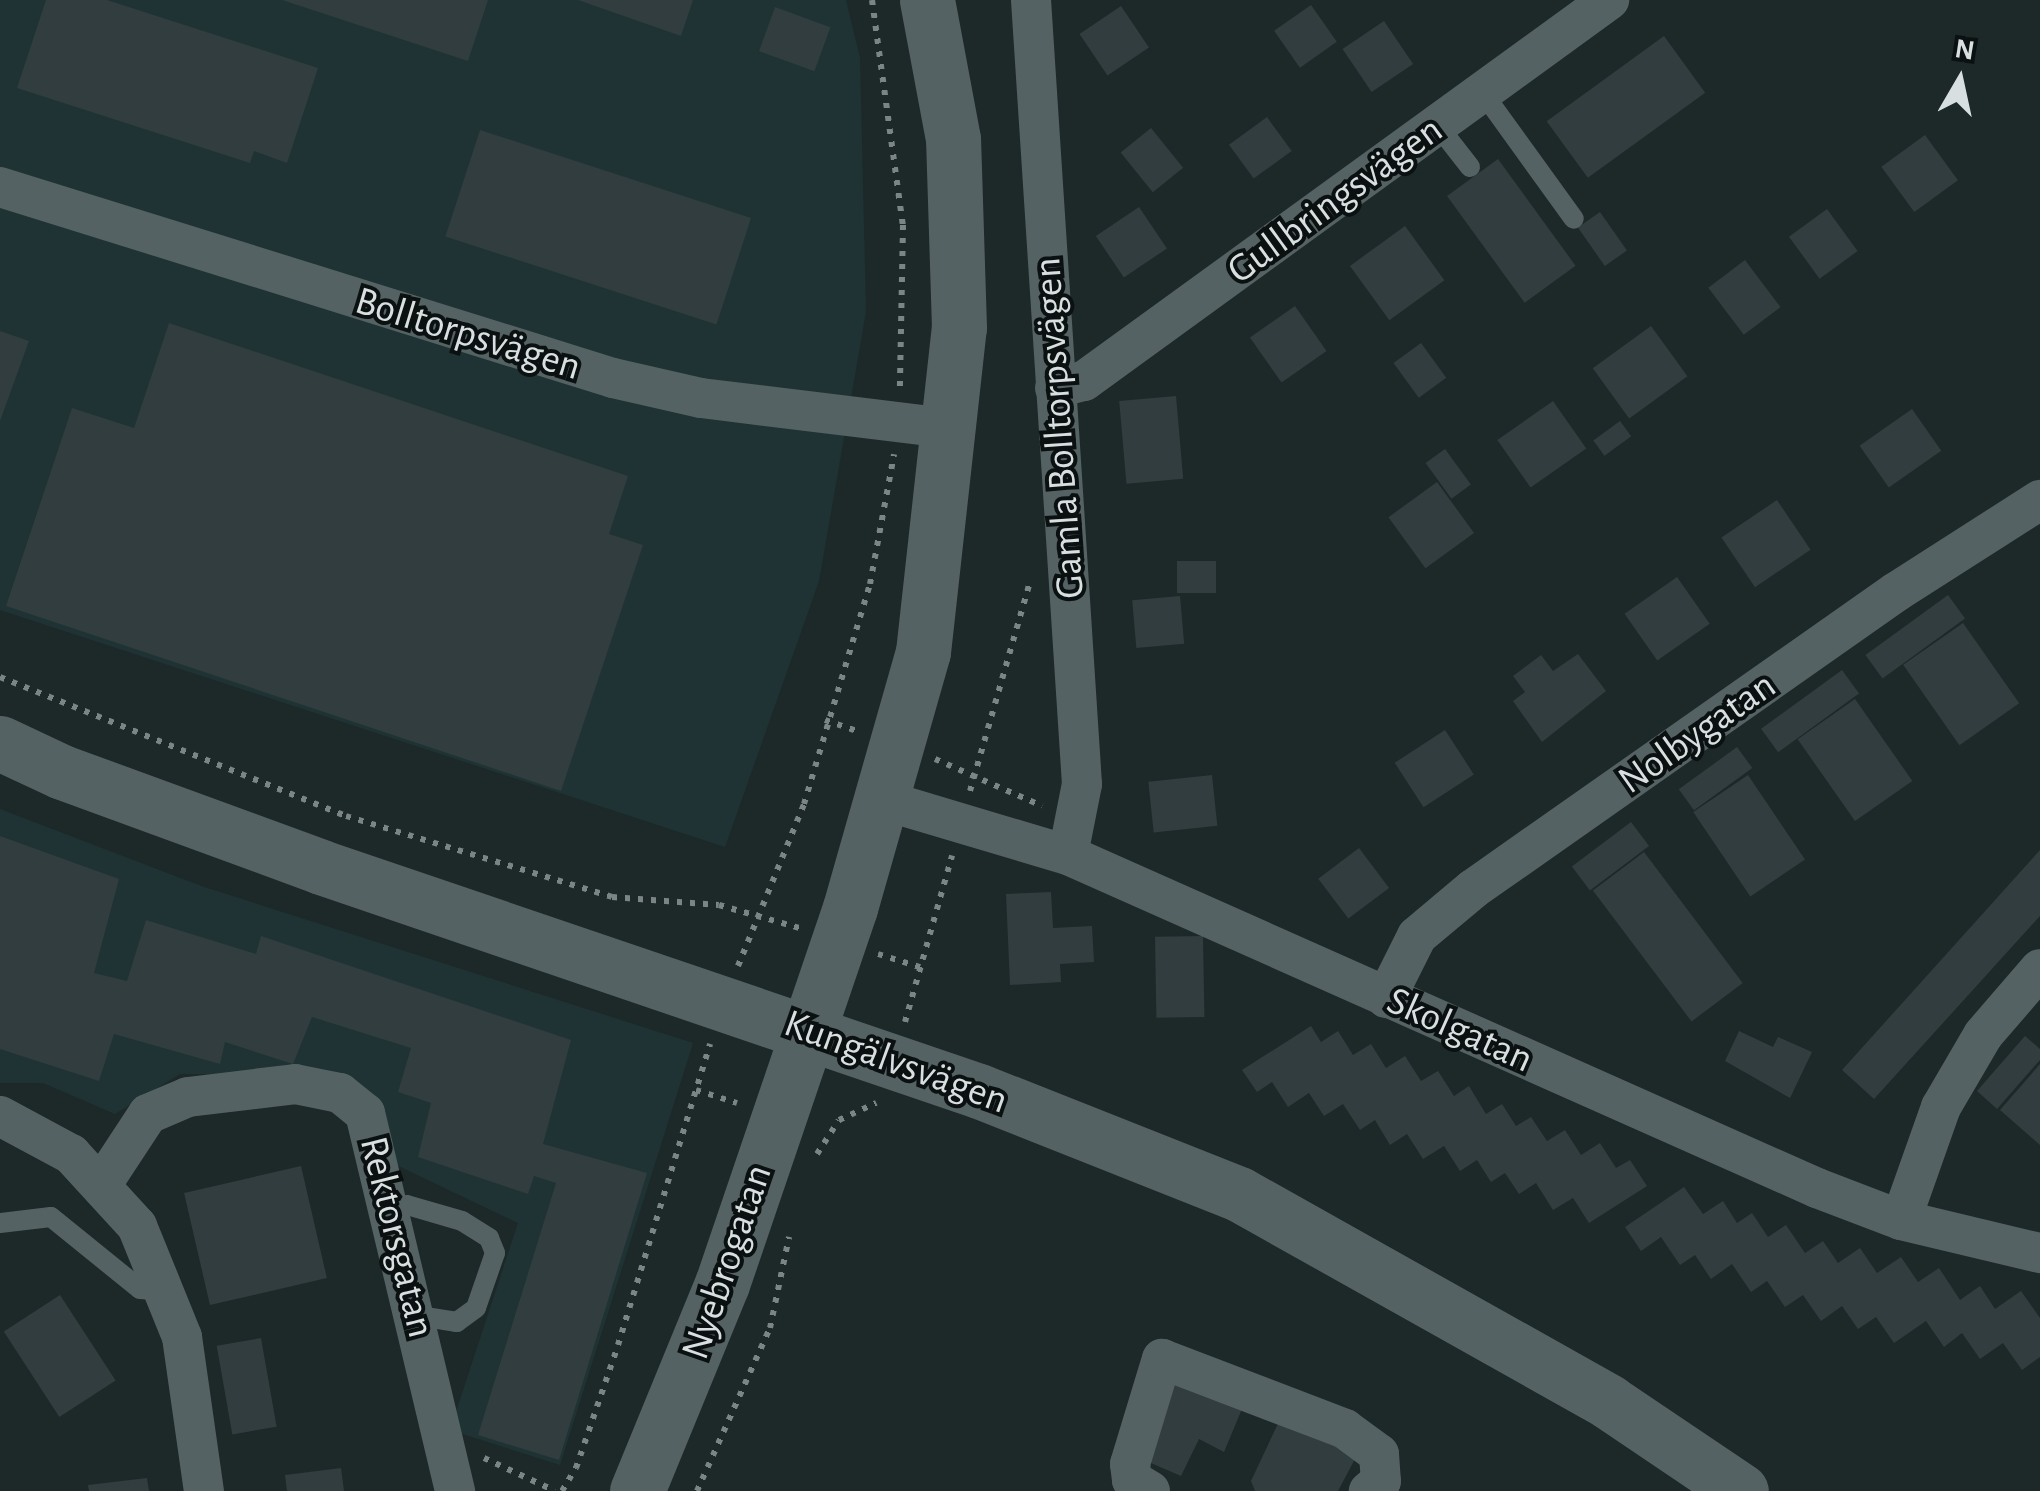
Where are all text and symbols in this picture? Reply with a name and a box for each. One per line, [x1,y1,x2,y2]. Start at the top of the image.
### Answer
north arrow [1910,30,2010,130]
text: N [1953,35,1976,66]
street label: Gullbringsvägen [1218,106,1452,294]
street label: Gamla Bolltorpsvägen [1023,256,1095,600]
street label: Bolltorpsvägen [349,277,587,391]
street label: Nolbygatan [1609,661,1785,805]
street label: Skolgatan [1380,977,1540,1083]
street label: Kungälvsvägen [778,999,1014,1125]
street label: Rektorsgatan [349,1131,445,1343]
street label: Nyebrogatan [671,1158,783,1366]

